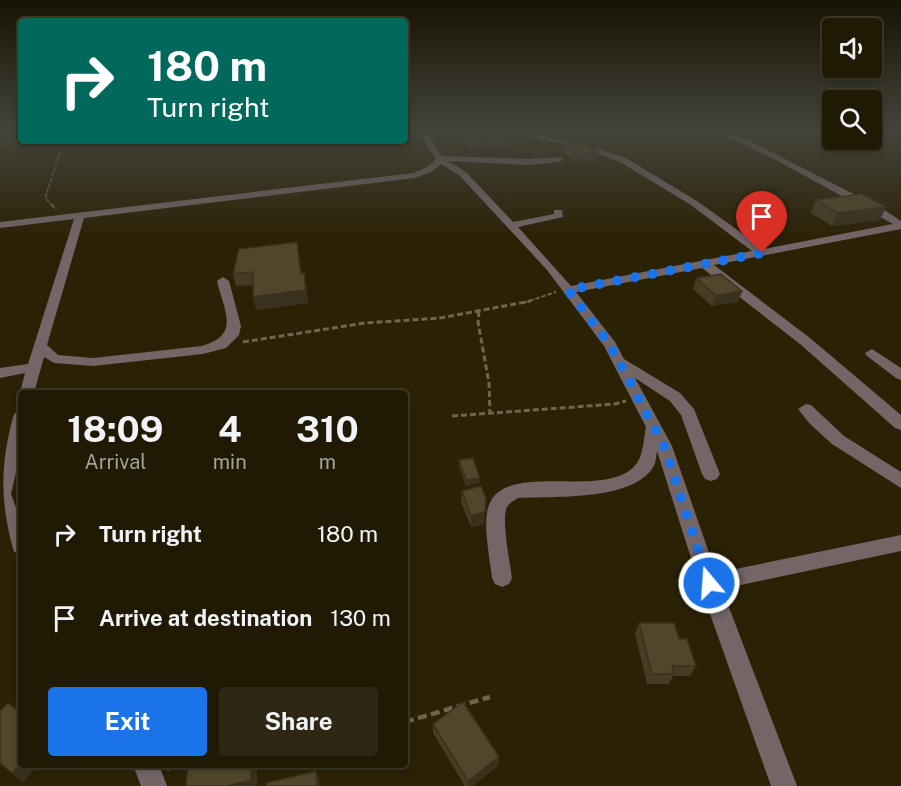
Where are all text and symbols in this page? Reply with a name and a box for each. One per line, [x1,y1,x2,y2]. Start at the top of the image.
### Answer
map controls [822,18,882,150]
button: sound [822,18,882,78]
text: 180 m [147,41,267,90]
icon: right [48,42,126,120]
button: search [822,90,882,150]
text: Turn right [147,91,270,123]
pin [736,191,787,253]
icon: arrive [745,200,778,233]
text: 18:09 [67,408,163,450]
text: 4 [218,408,242,450]
text: 310 [296,408,359,450]
text: Arrival [85,450,146,474]
text: min [213,450,247,474]
text: m [319,450,336,474]
icon: right [48,518,81,551]
text: Turn right [99,521,202,547]
text: 180 m [317,521,378,547]
position arrow [677,551,741,615]
icon: arrive [48,602,81,635]
text: Arrive at destination [99,605,312,631]
text: 130 m [330,605,391,631]
button: Exit [48,687,207,756]
button: Share [219,687,378,756]

